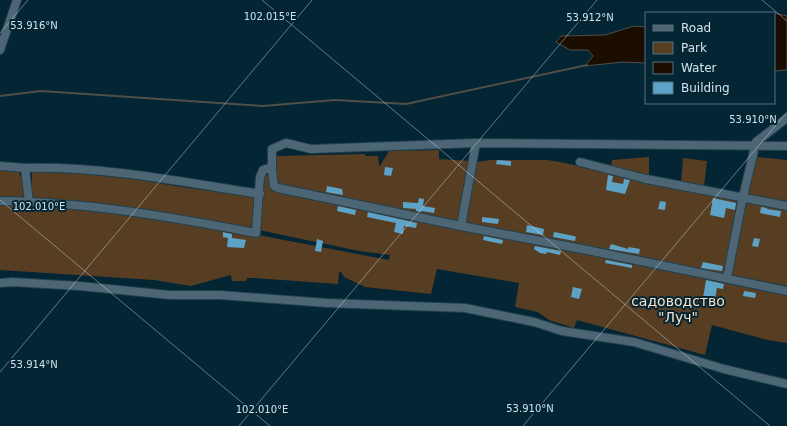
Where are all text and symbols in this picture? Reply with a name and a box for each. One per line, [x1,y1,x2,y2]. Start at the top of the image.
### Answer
text: 102.015°E [244,11,296,22]
text: 53.912°N [566,12,614,23]
legend [645,12,775,104]
text: 53.916°N [10,20,58,31]
text: Road [681,21,711,35]
text: Park [681,41,707,55]
text: Water [681,61,717,75]
text: Building [681,81,730,95]
text: 53.910°N [729,114,777,125]
text: 102.010°E [13,201,65,212]
park label: садоводство "Луч" [631,293,725,325]
text: 53.914°N [10,359,58,370]
text: 53.910°N [506,403,554,414]
text: 102.010°E [236,404,288,415]

